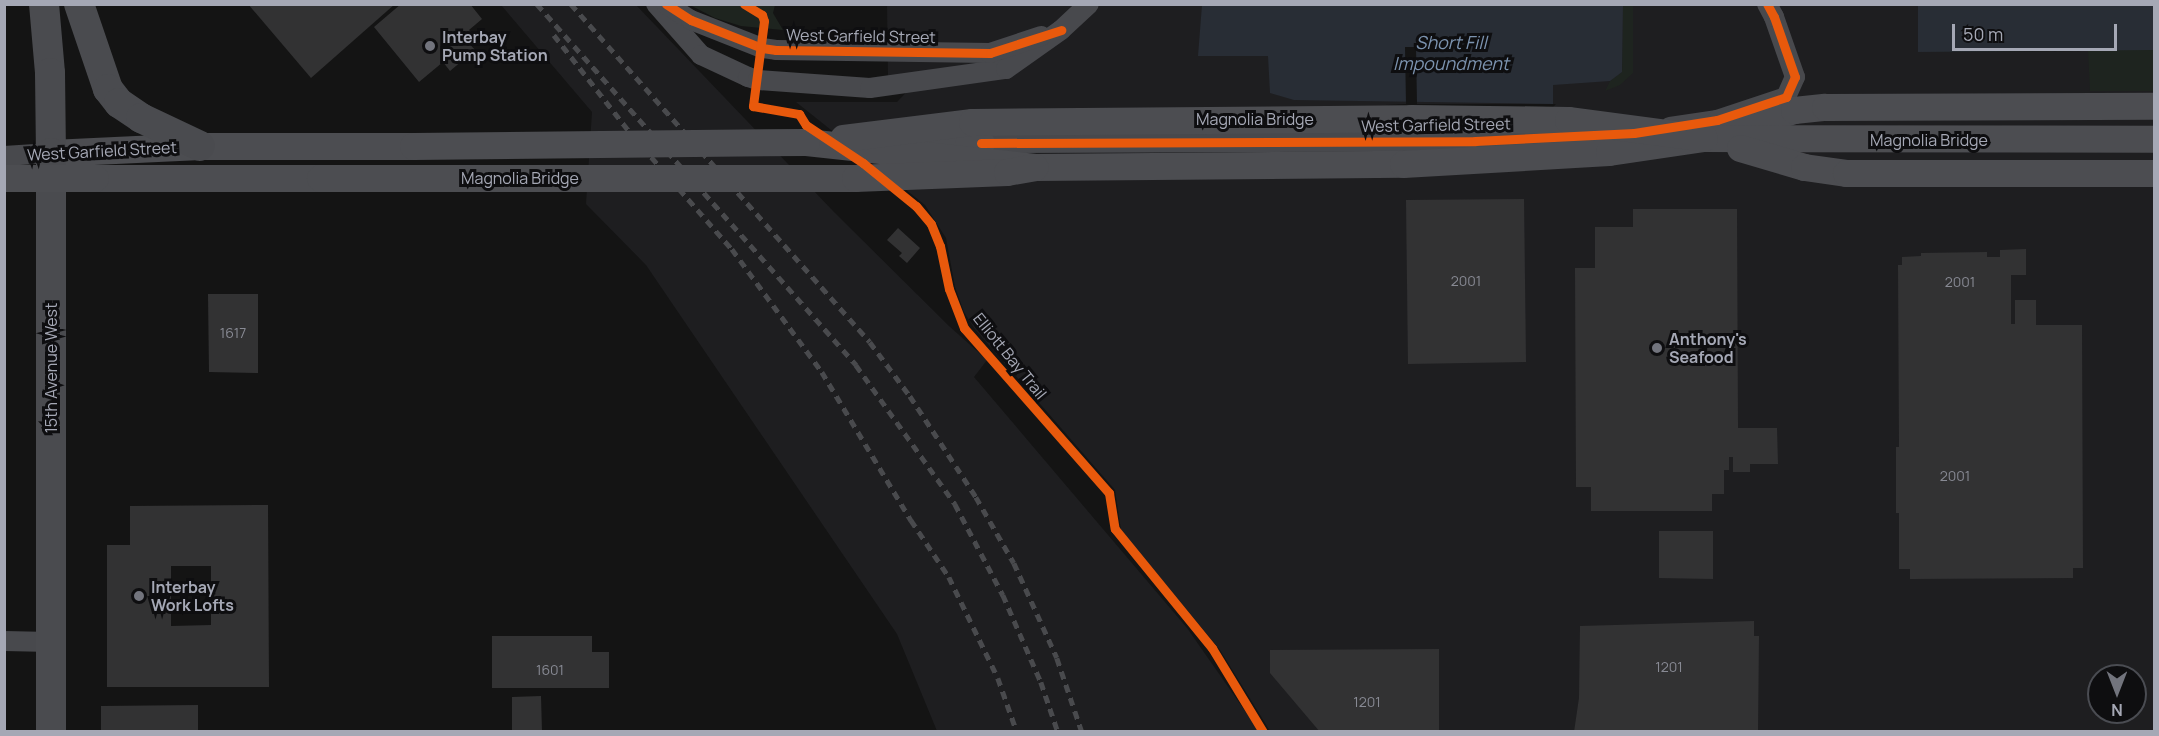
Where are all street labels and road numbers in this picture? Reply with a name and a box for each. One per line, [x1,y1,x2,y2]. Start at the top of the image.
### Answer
street label: West Garfield Street [786,25,936,47]
street label: Magnolia Bridge [1196,109,1314,129]
street label: West Garfield Street [1361,114,1511,136]
street label: Magnolia Bridge [1870,130,1988,150]
street label: West Garfield Street [27,137,177,165]
street label: Magnolia Bridge [461,168,579,188]
street label: 15th Avenue West [41,303,61,433]
street label: Elliott Bay Trail [969,309,1051,403]

